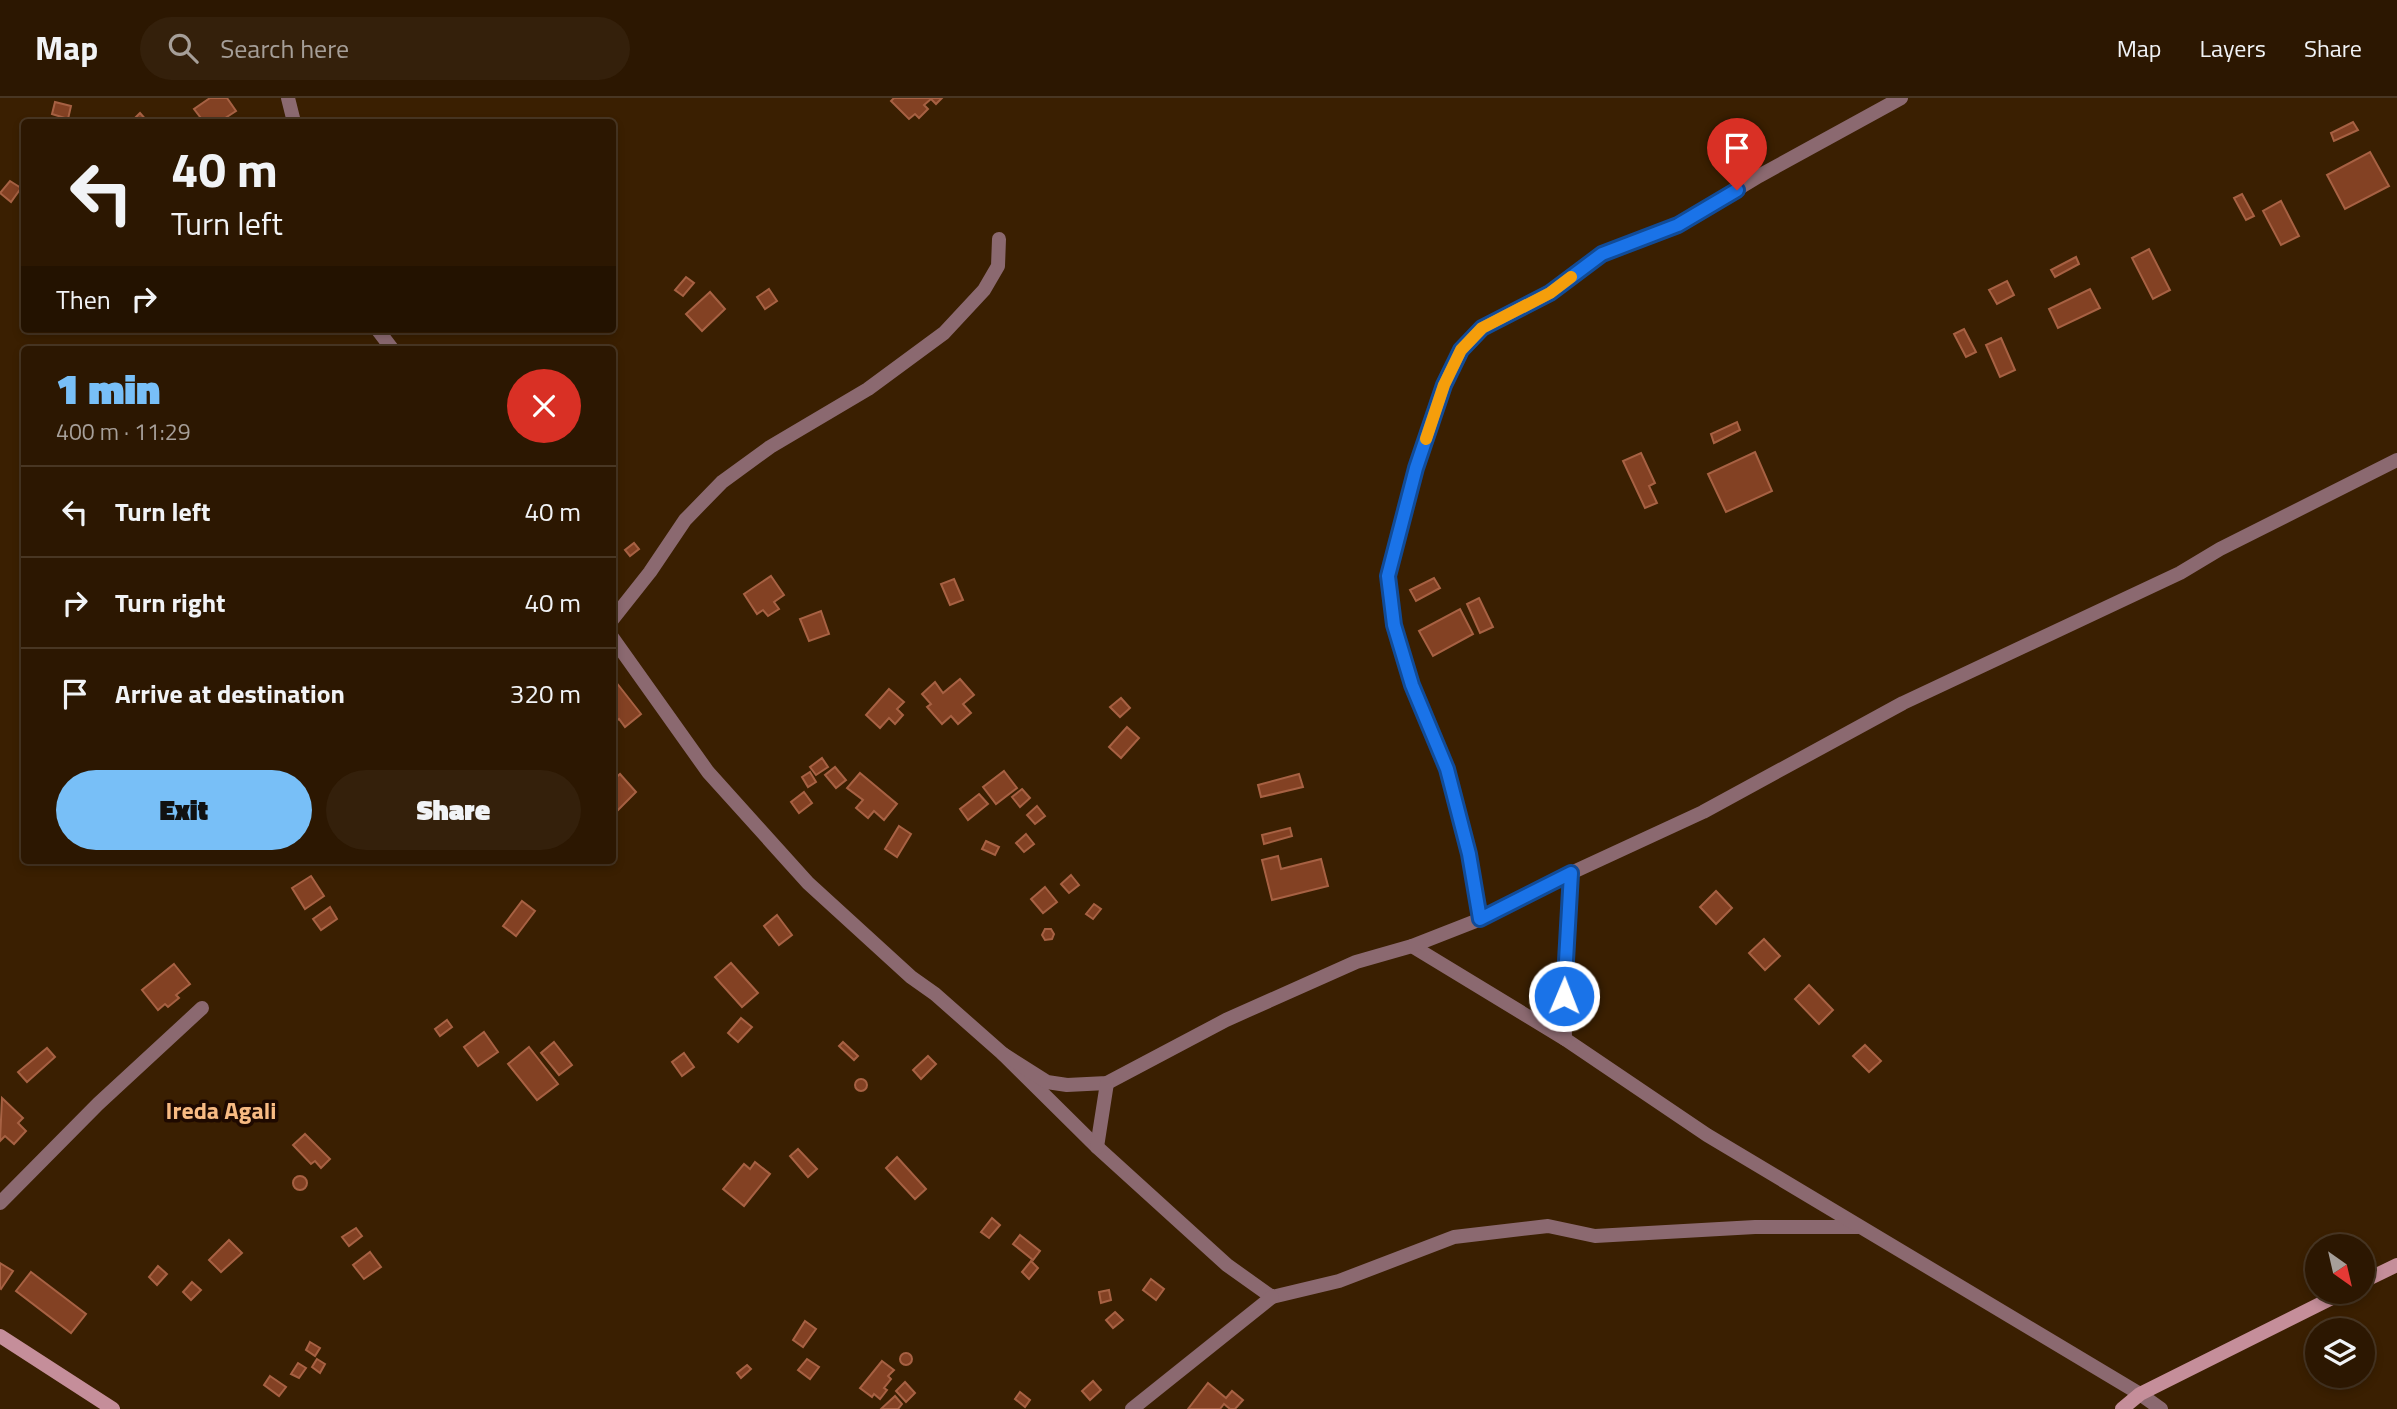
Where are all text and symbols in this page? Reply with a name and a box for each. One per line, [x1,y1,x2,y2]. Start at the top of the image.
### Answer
search box [140,17,630,80]
text: Map [35,23,98,73]
icon: search [164,29,202,67]
text: Search here [220,29,349,68]
text: Map [2117,30,2162,66]
text: Layers [2200,30,2266,66]
text: Share [2304,30,2362,66]
pin [1707,118,1767,190]
icon: arrive [1718,129,1756,167]
text: 40 m [171,131,278,206]
icon: left [56,147,147,238]
text: Turn left [171,199,283,247]
text: Then [56,280,111,319]
icon: right [125,280,163,318]
text: 1 min [56,356,160,420]
button: close [507,369,581,443]
text: 400 m · 11:29 [56,414,191,449]
text: Turn left [115,492,210,531]
text: 40 m [524,492,581,531]
icon: left [56,493,94,531]
text: Turn right [115,583,226,622]
text: 40 m [524,583,581,622]
icon: right [56,584,94,622]
text: Arrive at destination [115,674,345,713]
text: 320 m [510,674,581,713]
icon: arrive [56,675,94,713]
button: Exit [56,770,312,850]
button: Share [326,770,581,850]
position arrow [1527,959,1601,1033]
district label: Ireda Agali [166,1092,276,1128]
north arrow [2305,1234,2375,1304]
map controls [2305,1234,2375,1388]
button: layers [2305,1318,2375,1388]

